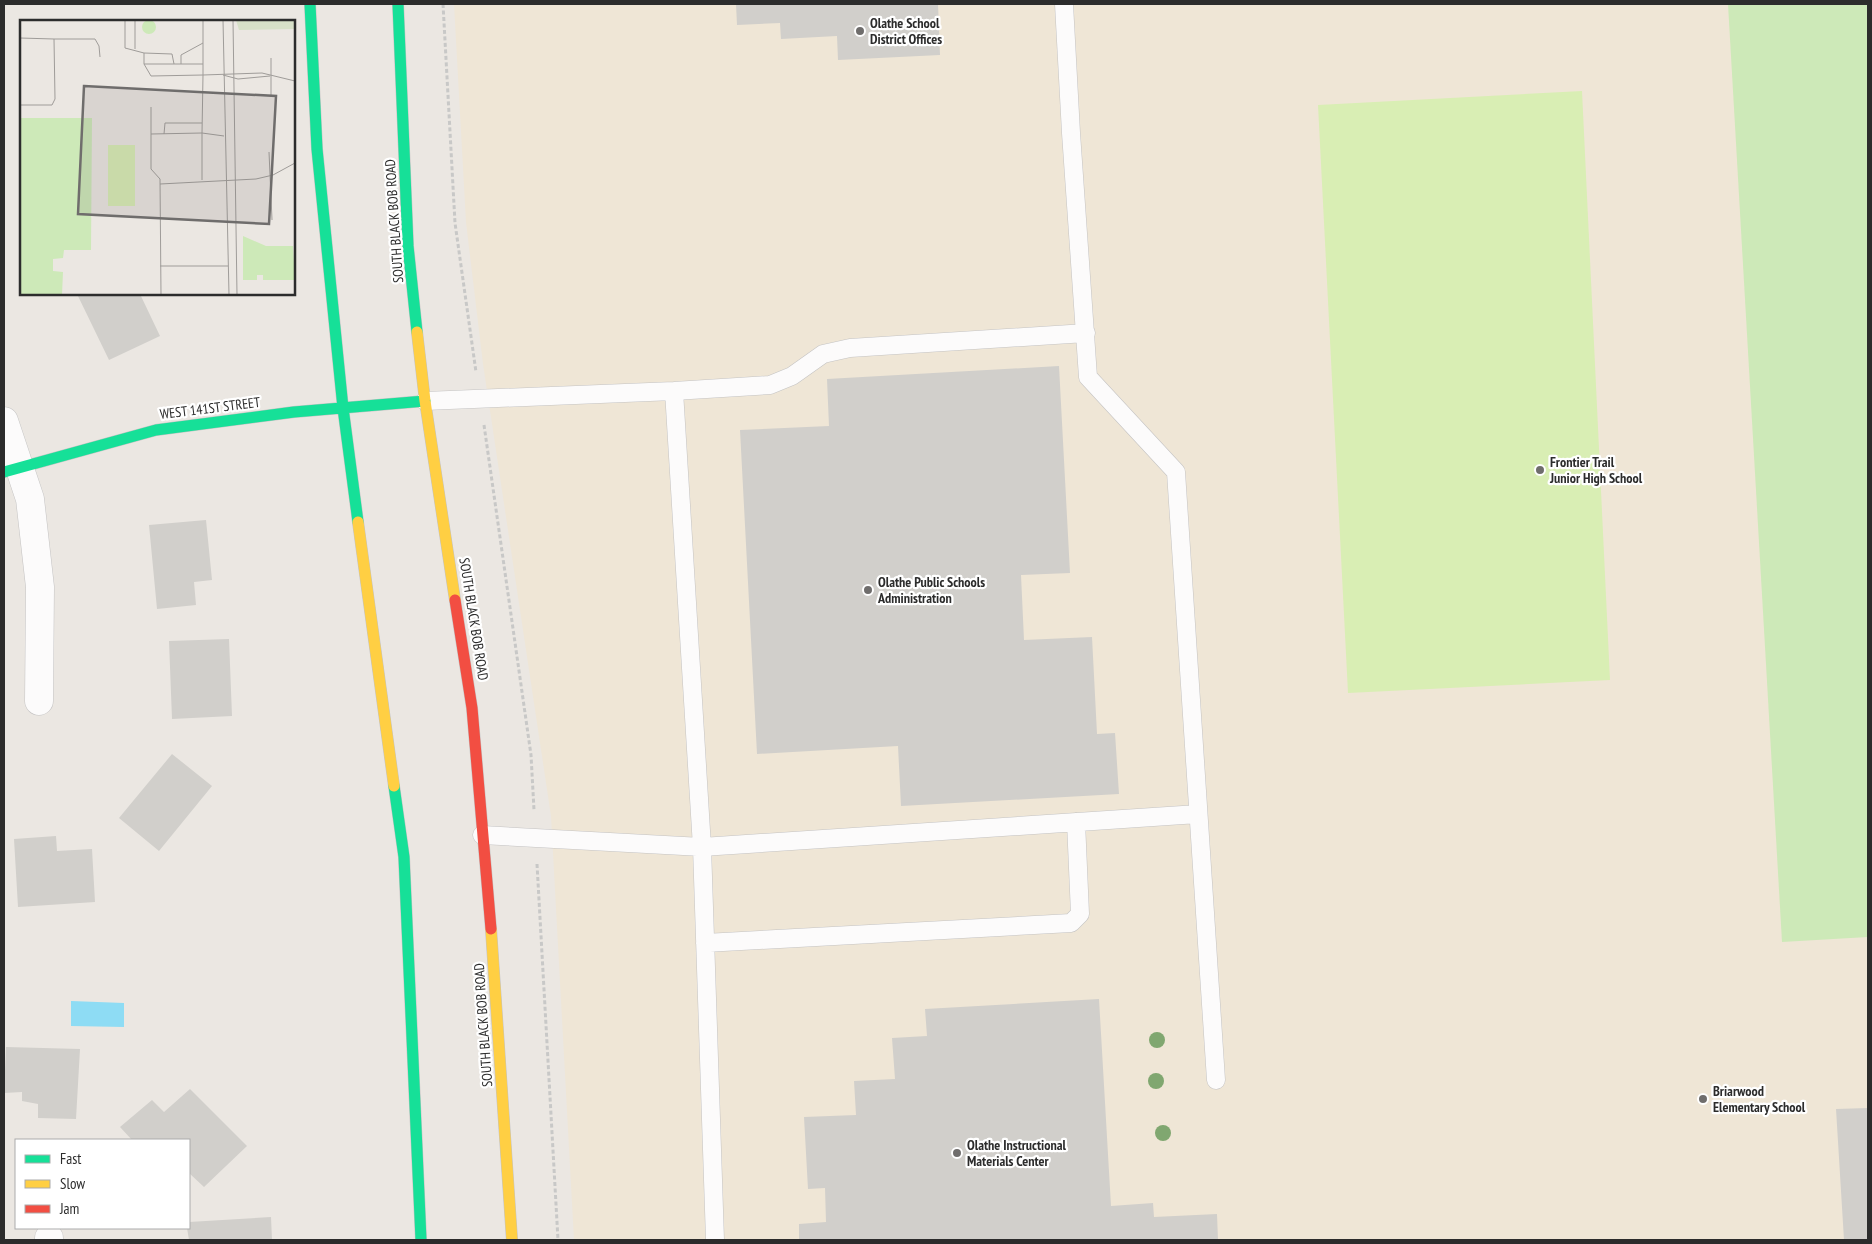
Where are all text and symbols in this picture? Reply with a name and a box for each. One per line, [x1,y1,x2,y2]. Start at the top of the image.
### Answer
place label: Olathe School District Offices [870,14,942,48]
inset map [20,20,295,295]
marker: Olathe School District Offices [854,25,866,37]
street label: SOUTH BLACK BOB ROAD [381,159,407,283]
street label: WEST 141ST STREET [159,393,262,423]
place label: Frontier Trail Junior High School [1549,453,1643,487]
marker: Frontier Trail Junior High School [1534,464,1546,476]
street label: SOUTH BLACK BOB ROAD [455,556,493,682]
place label: Olathe Public Schools Administration [877,573,985,607]
marker: Olathe Public Schools Administration [862,584,874,596]
street label: SOUTH BLACK BOB ROAD [470,963,496,1087]
place label: Briarwood Elementary School [1713,1082,1806,1116]
marker: Briarwood Elementary School [1697,1093,1709,1105]
place label: Olathe Instructional Materials Center [967,1136,1067,1170]
legend [15,1139,190,1229]
marker: Olathe Instructional Materials Center [951,1147,963,1159]
text: Fast [60,1149,81,1168]
text: Slow [60,1174,85,1193]
text: Jam [59,1199,79,1218]

